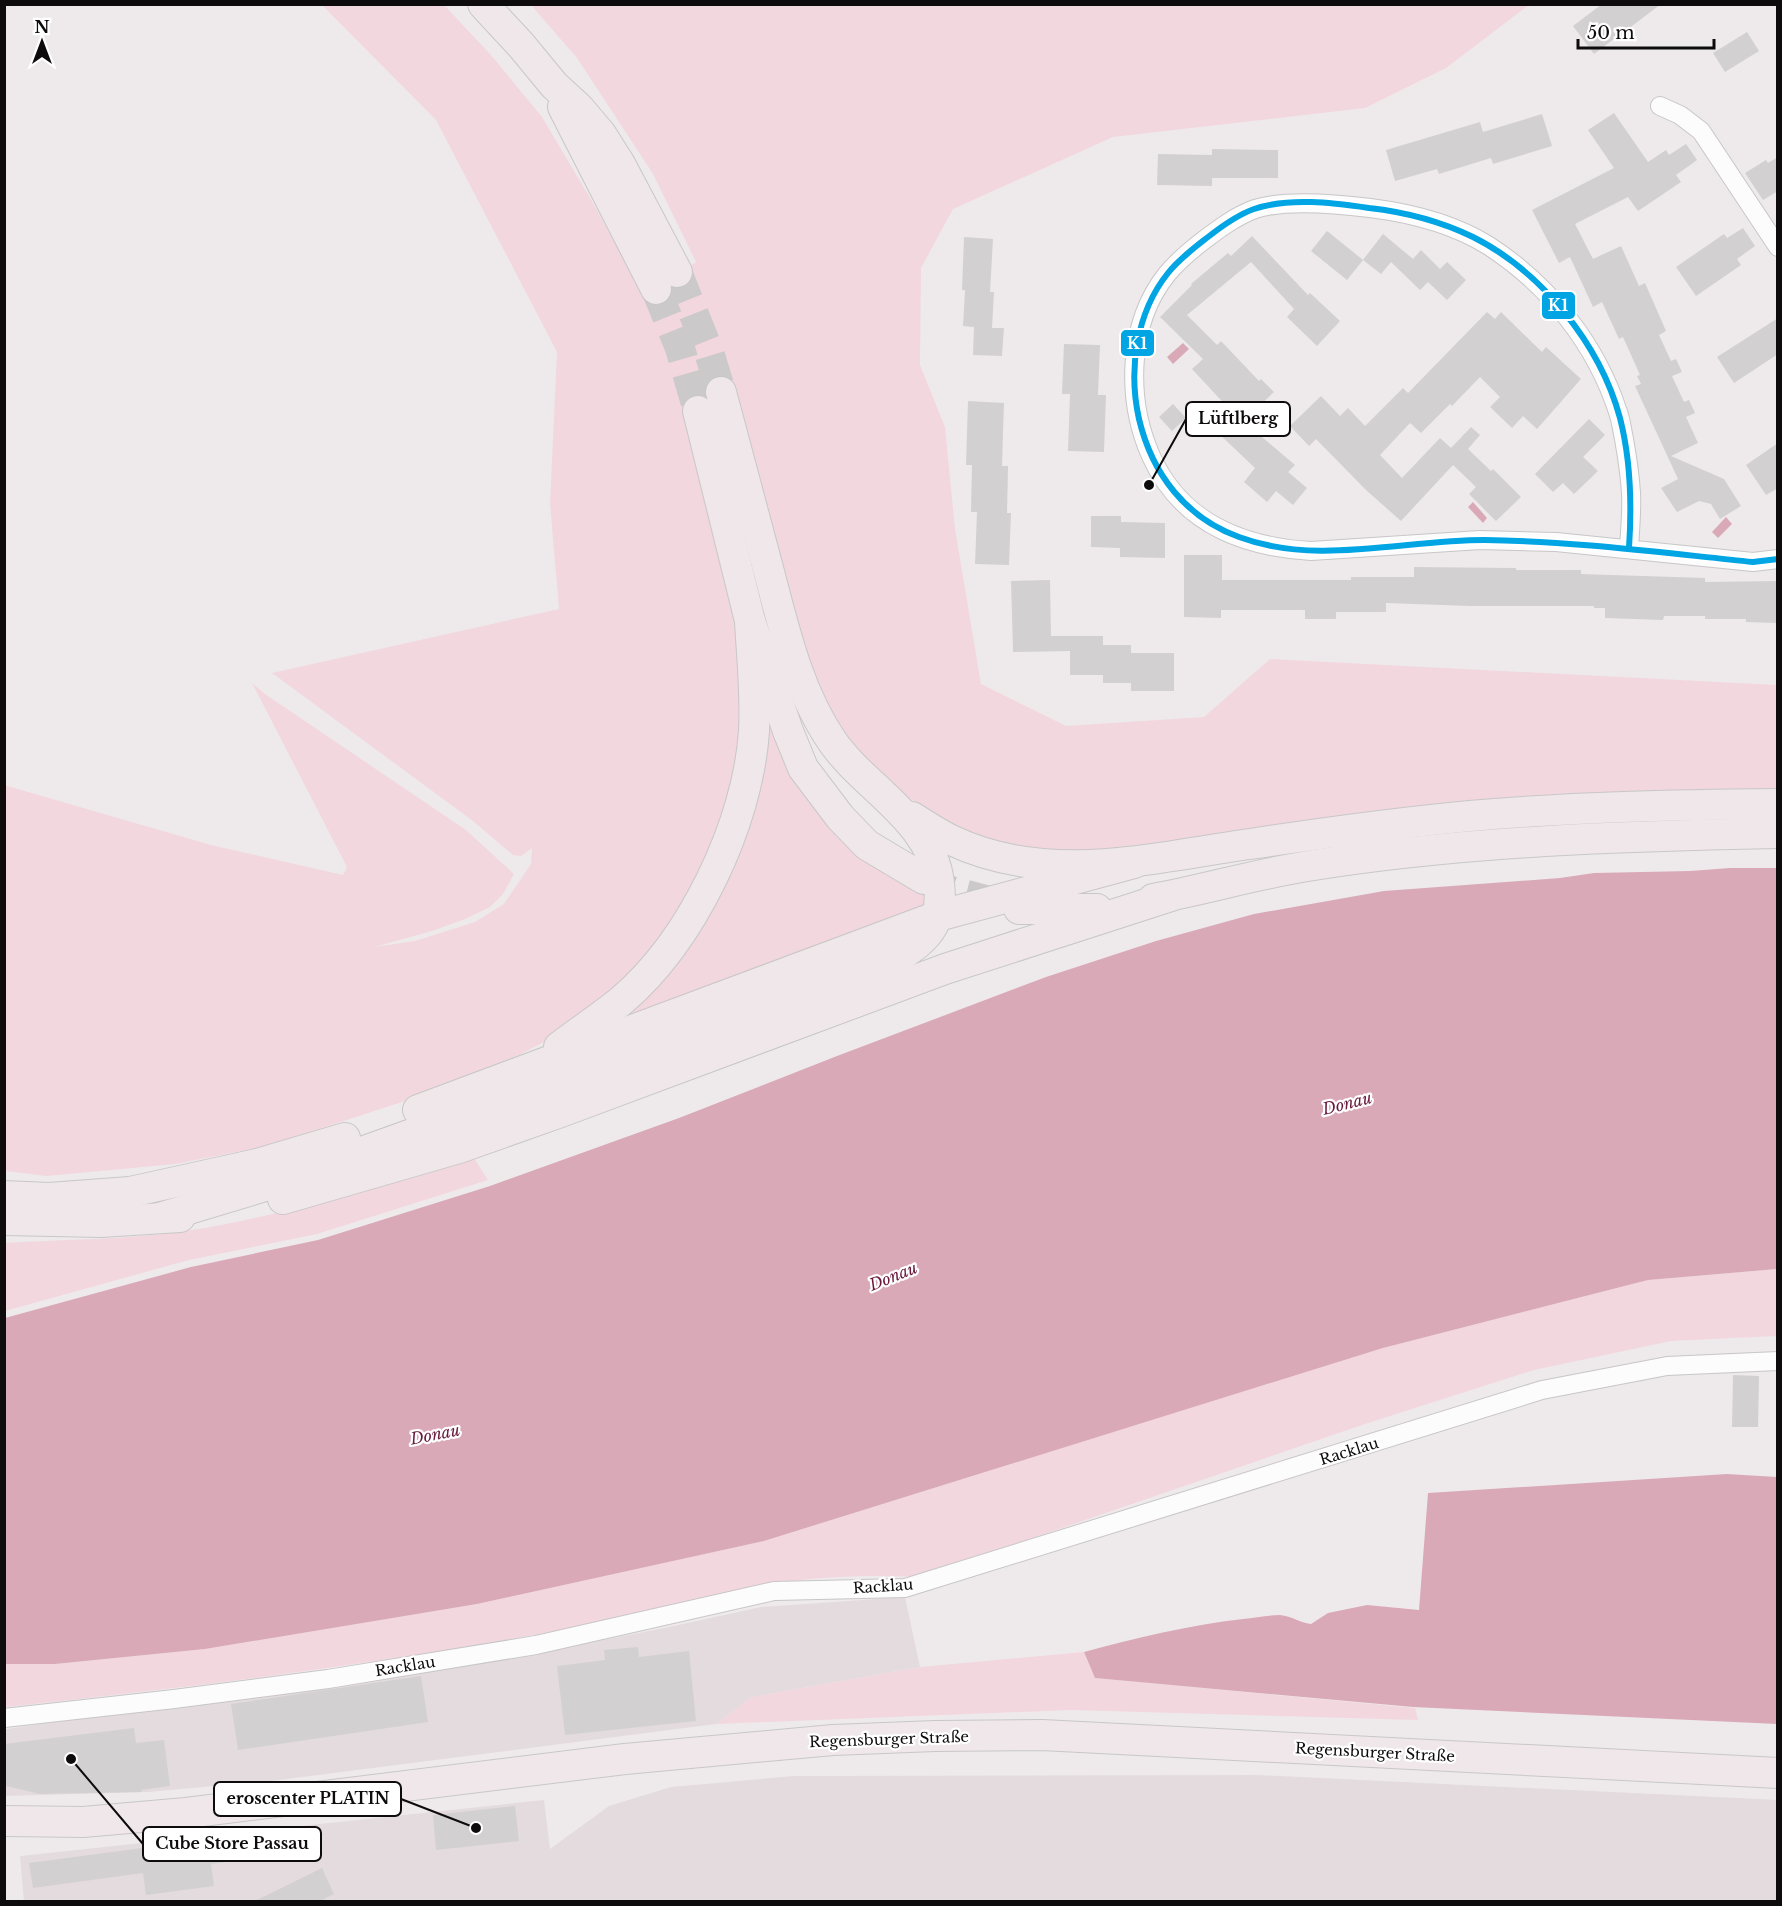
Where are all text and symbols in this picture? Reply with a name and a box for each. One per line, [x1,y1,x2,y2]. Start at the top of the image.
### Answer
north arrow [12,12,72,72]
scale bar [1578,12,1714,50]
text: N [34,17,50,37]
text: 50 m [1587,22,1635,44]
line badge: K1 [1541,291,1576,320]
text: K1 [1548,295,1568,315]
line badge: K1 [1120,329,1155,357]
text: K1 [1127,333,1147,353]
callout: Lüftlberg [1186,402,1290,436]
text: Lüftlberg [1198,408,1279,428]
water label: Donau [1319,1087,1374,1119]
water label: Donau [865,1257,920,1295]
water label: Donau [407,1419,462,1449]
street label: Racklau [1317,1433,1381,1469]
street label: Racklau [852,1574,914,1598]
street label: Racklau [374,1652,436,1680]
street label: Regensburger Straße [809,1727,969,1751]
street label: Regensburger Straße [1295,1738,1455,1766]
callout: eroscenter PLATIN [214,1782,401,1816]
text: eroscenter PLATIN [226,1788,390,1808]
callout: Cube Store Passau [143,1827,321,1861]
text: Cube Store Passau [155,1833,309,1853]

